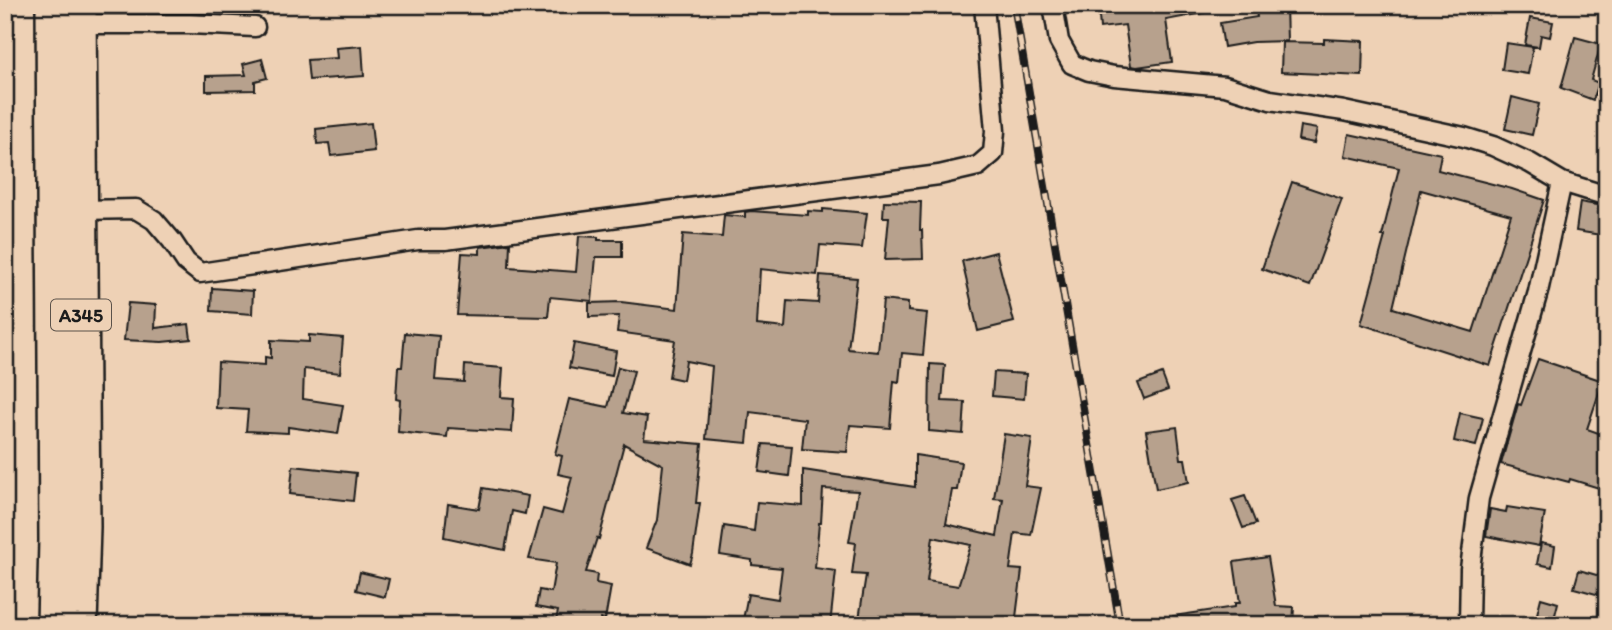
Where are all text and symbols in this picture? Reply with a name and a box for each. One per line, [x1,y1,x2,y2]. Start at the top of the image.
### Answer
road number: A345 [51,300,111,330]

